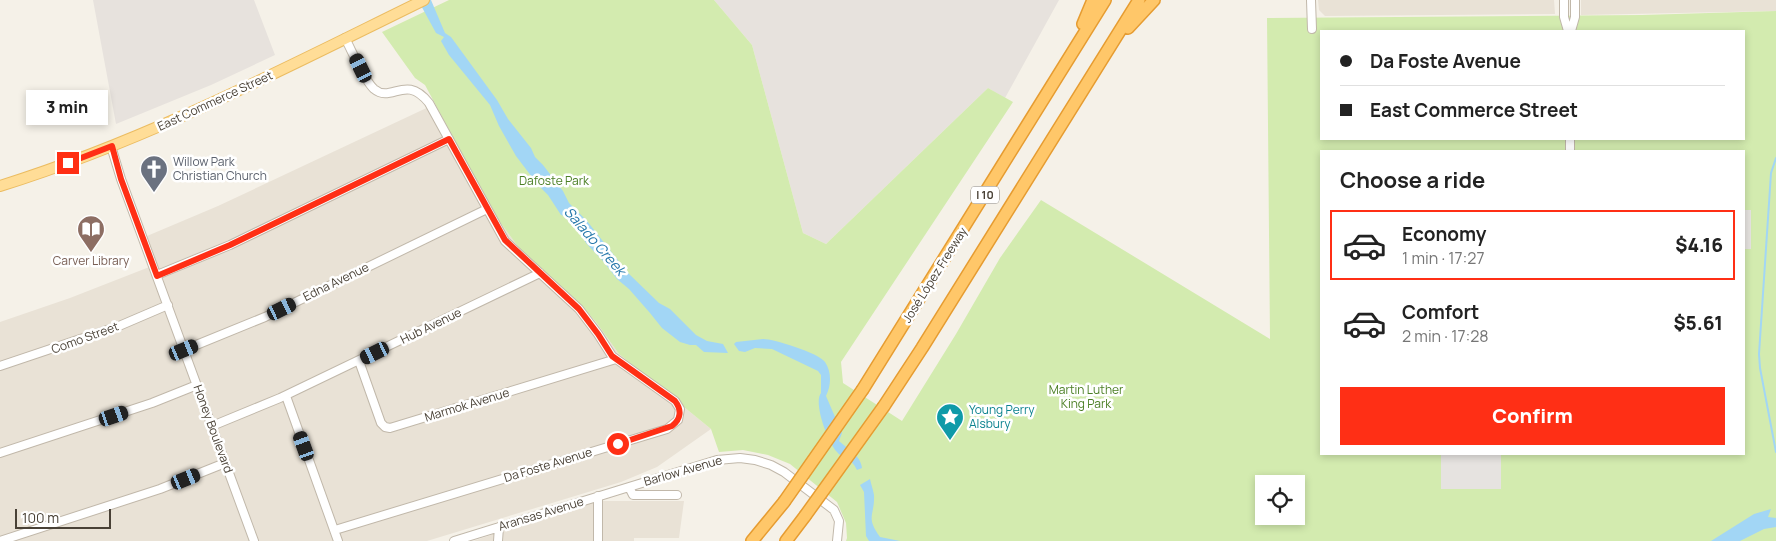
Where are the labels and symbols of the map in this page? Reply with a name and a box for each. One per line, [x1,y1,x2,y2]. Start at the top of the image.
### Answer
car [347,51,374,85]
street label: East Commerce Street [154,66,275,135]
callout: 3 min [27,90,109,126]
route end [57,152,79,174]
place label: Willow Park Christian Church [173,153,267,184]
church icon: Willow Park Christian Church [139,154,169,193]
park label: Dafoste Park [519,172,590,189]
road number: I 10 [971,186,999,204]
water label: Salado Creek [560,202,632,281]
library icon: Carver Library [76,214,106,253]
street label: José López Freeway [898,223,971,326]
place label: Carver Library [53,252,130,269]
street label: Edna Avenue [300,258,372,305]
car [265,296,298,322]
street label: Hub Avenue [397,303,464,348]
street label: Como Street [49,317,121,358]
car [167,337,200,363]
car [358,340,391,366]
park label: Martin Luther King Park [1049,381,1124,412]
street label: Honey Boulevard [190,382,237,475]
street label: Marmok Avenue [422,384,511,425]
place label: Young Perry Alsbury [969,401,1035,432]
place icon: Young Perry Alsbury [935,402,965,441]
car [97,404,130,428]
car [291,429,316,463]
route start [607,433,629,455]
street label: Da Foste Avenue [502,443,594,486]
street label: Barlow Avenue [642,451,724,490]
car [169,466,202,492]
street label: Aransas Avenue [496,492,586,535]
scale bar [15,506,111,529]

